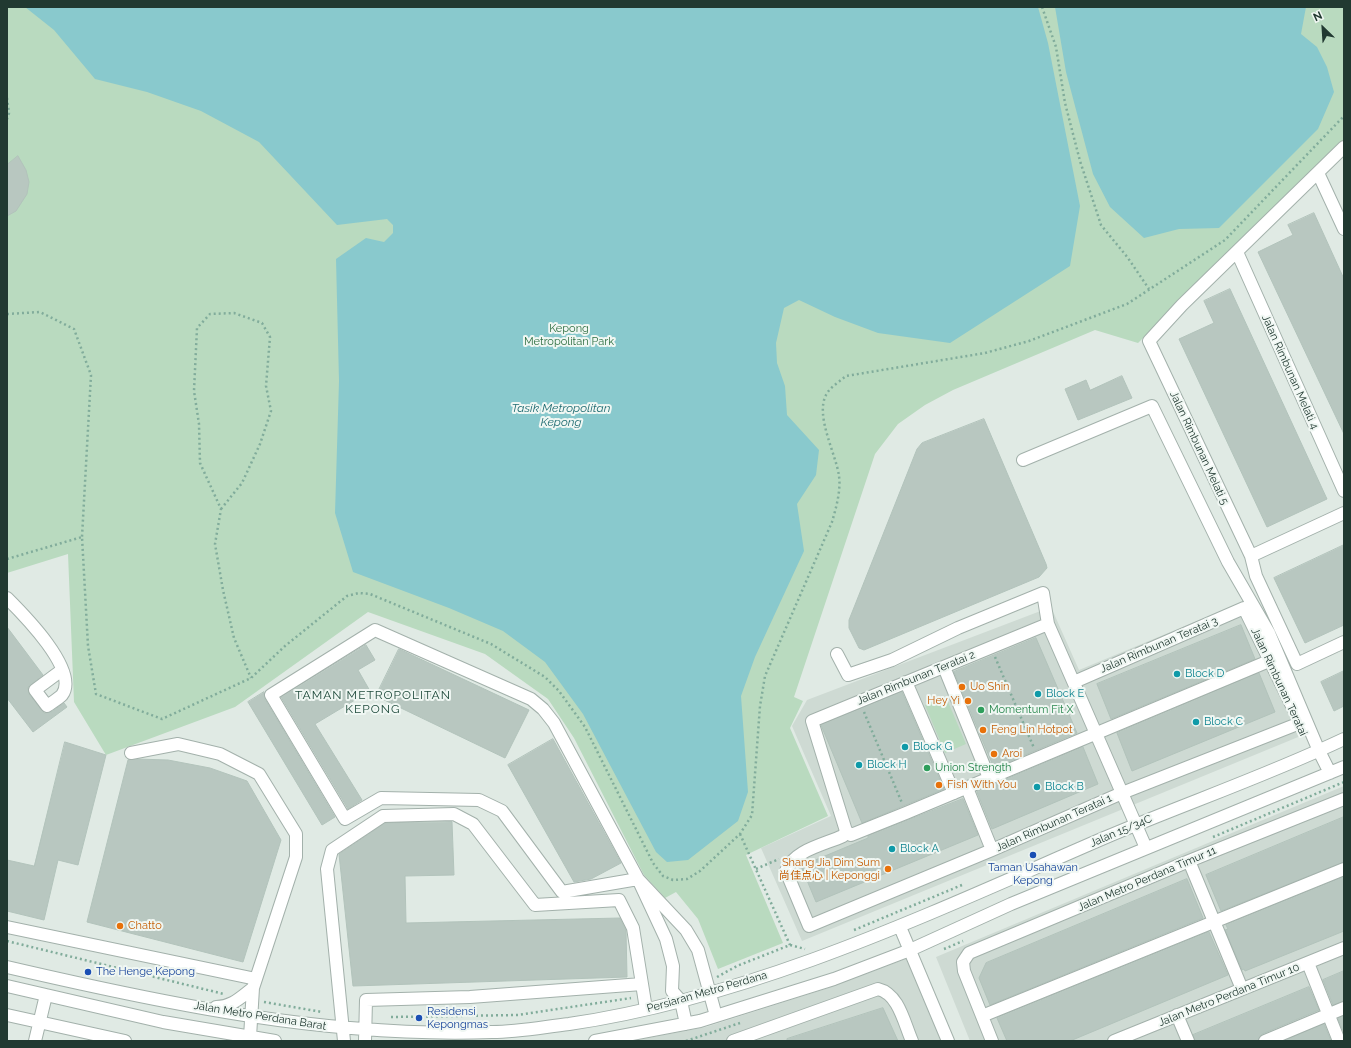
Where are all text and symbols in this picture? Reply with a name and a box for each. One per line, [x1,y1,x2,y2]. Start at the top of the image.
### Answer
north arrow [1303,8,1343,48]
text: N [1311,9,1324,24]
street label: Jalan Rimbunan Melati 4 [1259,313,1321,431]
park label: Kepong Metropolitan Park [524,322,614,348]
street label: Jalan Rimbunan Melati 5 [1167,389,1231,507]
water label: Tasik Metropolitan Kepong [512,401,610,429]
street label: Jalan Rimbunan Teratai 3 [1098,614,1220,676]
street label: Jalan Rimbunan Teratai [1248,626,1310,738]
street label: Jalan Rimbunan Teratai 2 [855,648,977,708]
place label: Block D [1185,667,1224,681]
marker: Block D [1172,669,1182,679]
place label: Uo Shin [970,680,1009,694]
marker: Uo Shin [957,682,967,692]
place label: Block E [1046,687,1084,701]
district label: TAMAN METROPOLITAN KEPONG [295,688,451,716]
marker: Block E [1033,689,1043,699]
place label: Hey Yi [927,694,960,708]
marker: Hey Yi [963,696,973,706]
place label: Momentum Fit X [989,703,1073,717]
marker: Momentum Fit X [976,705,986,715]
place label: Block C [1204,715,1243,729]
marker: Block C [1191,717,1201,727]
place label: Feng Lin Hotpot [991,723,1073,737]
marker: Feng Lin Hotpot [978,725,988,735]
place label: Block G [913,740,952,754]
marker: Block G [900,742,910,752]
place label: Aroi [1002,747,1022,761]
marker: Aroi [989,749,999,759]
place label: Block H [867,758,907,772]
marker: Block H [854,760,864,770]
place label: Union Strength [935,761,1012,775]
marker: Union Strength [922,763,932,773]
place label: Fish With You [947,778,1016,792]
marker: Fish With You [934,780,944,790]
place label: Block B [1045,780,1084,794]
marker: Block B [1032,782,1042,792]
street label: Jalan Rimbunan Teratai 1 [994,791,1114,855]
street label: Jalan 15/34C [1088,812,1154,850]
place label: Block A [900,842,939,856]
marker: Block A [887,844,897,854]
street label: Jalan Metro Perdana Timur 11 [1076,844,1218,914]
marker: Taman Usahawan Kepong [1028,850,1038,860]
place label: Shang Jia Dim Sum 尚佳点心 | Keponggi [779,856,880,882]
place label: Taman Usahawan Kepong [988,861,1078,887]
marker: Shang Jia Dim Sum 尚佳点心 | Keponggi [883,864,893,874]
place label: Chatto [128,919,162,933]
marker: Chatto [115,921,125,931]
street label: Jalan Metro Perdana Timur 10 [1157,961,1301,1029]
place label: The Henge Kepong [96,965,195,979]
marker: The Henge Kepong [83,967,93,977]
street label: Persiaran Metro Perdana [645,968,769,1016]
street label: Jalan Metro Perdana Barat [193,999,327,1033]
place label: Residensi Kepongmas [427,1005,488,1031]
marker: Residensi Kepongmas [414,1013,424,1023]

